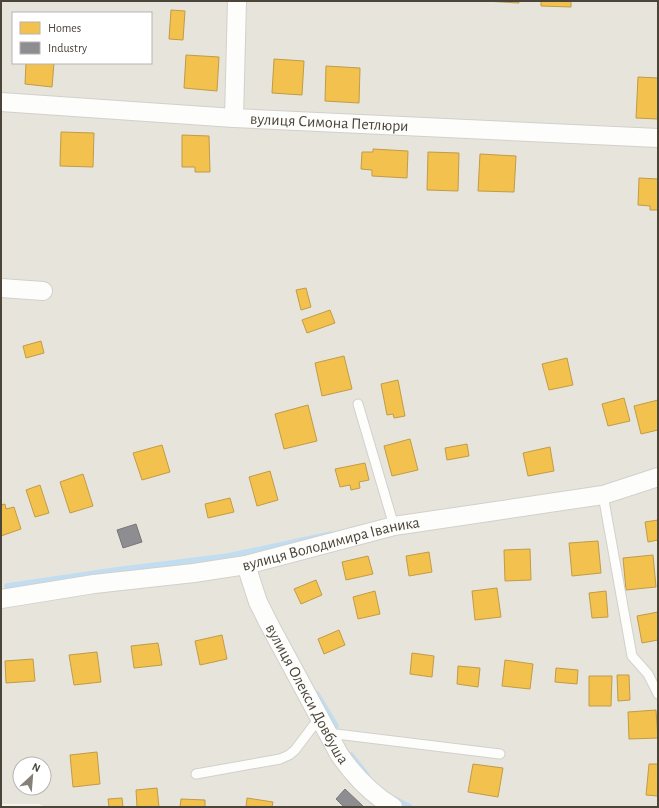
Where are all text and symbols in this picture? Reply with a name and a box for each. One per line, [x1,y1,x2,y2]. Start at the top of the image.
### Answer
legend [12,12,152,64]
text: Homes [48,22,81,34]
text: Industry [48,42,87,55]
street label: вулиця Симона Петлюри [250,111,409,134]
street label: вулиця Володимира Іваника [240,514,421,574]
street label: вулиця Олекси Довбуша [262,621,351,767]
north arrow [12,756,52,796]
text: N [30,761,42,774]

